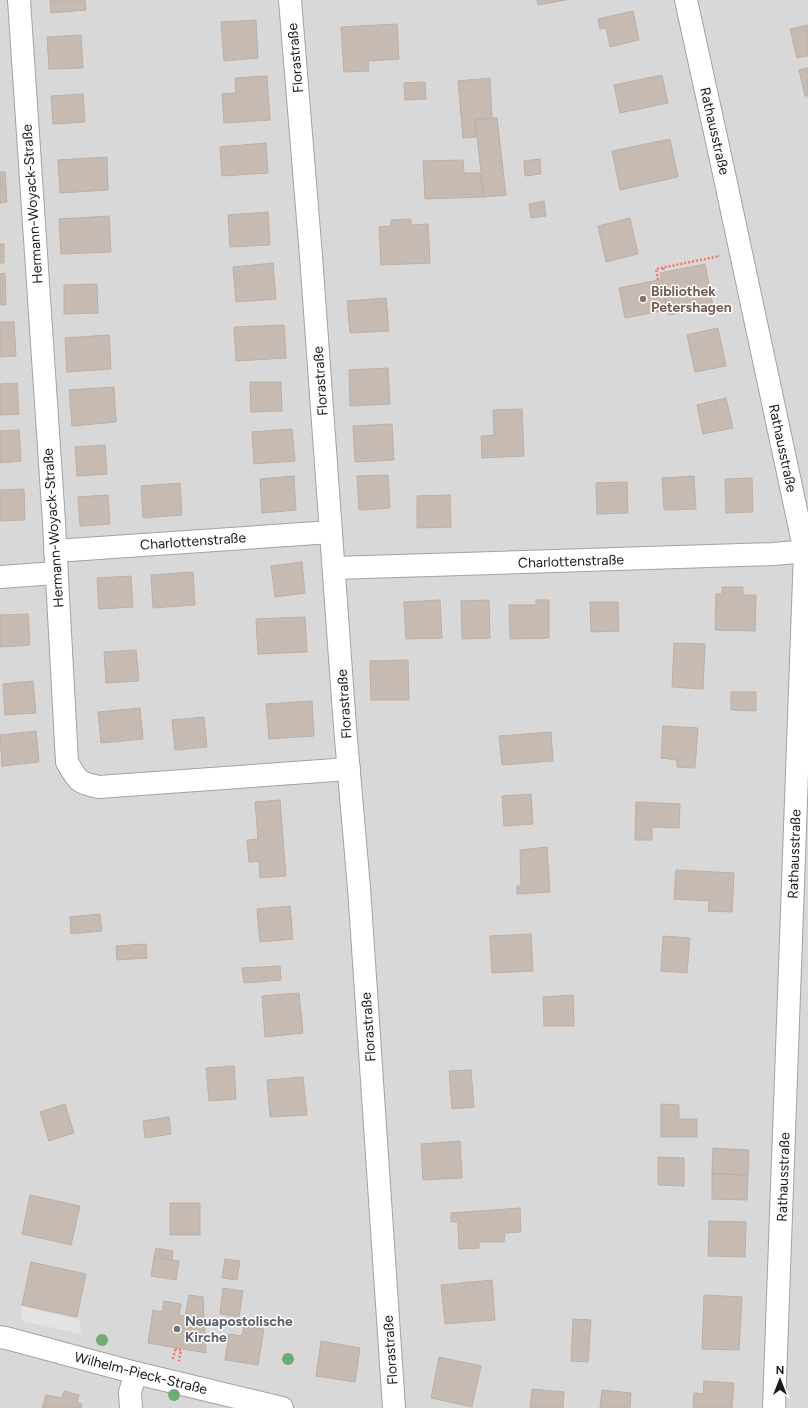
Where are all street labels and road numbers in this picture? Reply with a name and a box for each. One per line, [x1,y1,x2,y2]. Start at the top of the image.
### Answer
street label: Florastraße [284,22,307,94]
street label: Rathausstraße [696,85,733,177]
street label: Hermann-Woyack-Straße [18,123,47,284]
street label: Florastraße [310,345,331,416]
street label: Rathausstraße [765,402,800,494]
street label: Hermann-Woyack-Straße [39,447,68,608]
street label: Charlottenstraße [139,529,247,554]
street label: Charlottenstraße [518,551,625,572]
street label: Florastraße [334,668,355,739]
street label: Rathausstraße [784,809,805,899]
street label: Florastraße [358,991,379,1062]
street label: Rathausstraße [773,1132,794,1222]
street label: Florastraße [380,1314,401,1385]
street label: Wilhelm-Pieck-Straße [73,1349,210,1398]

